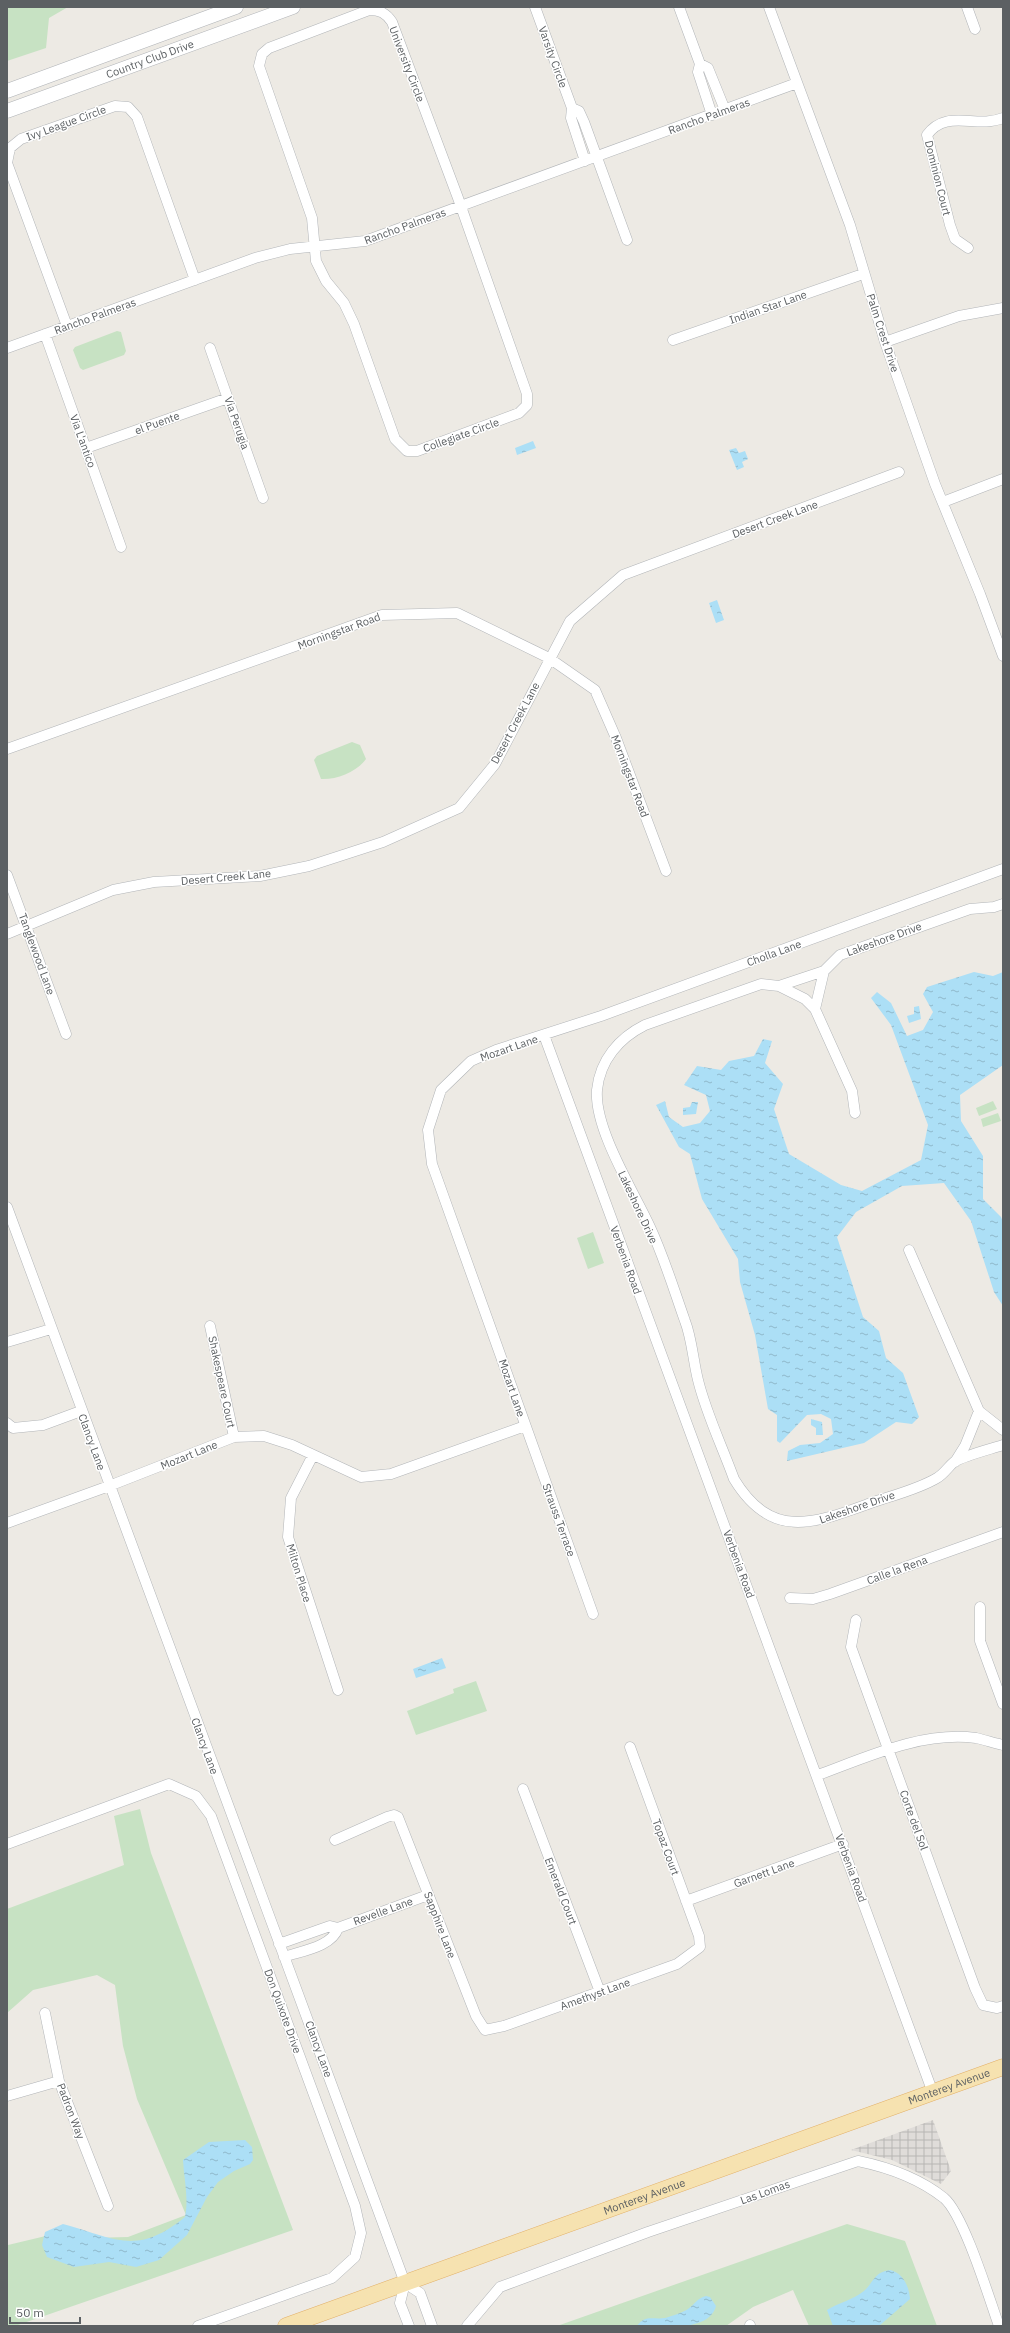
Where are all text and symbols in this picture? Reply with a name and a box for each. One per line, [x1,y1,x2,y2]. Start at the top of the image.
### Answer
street label: University Circle [386,24,428,104]
street label: Varsity Circle [535,24,571,90]
street label: Country Club Drive [104,37,196,81]
street label: Rancho Palmeras [666,95,752,137]
street label: Ivy League Circle [24,102,108,144]
street label: Dominion Court [922,139,954,217]
street label: Rancho Palmeras [362,205,448,247]
street label: Indian Star Lane [727,287,809,327]
street label: Palm Crest Drive [864,292,902,374]
street label: Rancho Palmeras [52,295,138,337]
street label: Via Perugia [221,395,253,451]
street label: el Puente [133,408,181,438]
street label: Via L'antico [67,412,99,470]
street label: Collegiate Circle [421,415,501,455]
street label: Desert Creek Lane [730,497,820,541]
street label: Morningstar Road [296,610,382,652]
street label: Desert Creek Lane [488,680,542,766]
street label: Morningstar Road [608,733,652,819]
street label: Desert Creek Lane [180,866,272,888]
street label: Tanglewood Lane [16,911,58,997]
street label: Lakeshore Drive [845,919,923,959]
street label: Cholla Lane [745,937,803,969]
street label: Mozart Lane [478,1032,540,1064]
street label: Lakeshore Drive [615,1168,661,1246]
street label: Verbenia Road [607,1224,645,1296]
street label: Shakespeare Court [205,1335,239,1429]
street label: Mozart Lane [496,1357,528,1419]
street label: Clancy Lane [75,1412,109,1472]
street label: Mozart Lane [158,1437,220,1473]
street label: Strauss Terrace [539,1482,579,1558]
street label: Lakeshore Drive [817,1488,897,1526]
street label: Verbenia Road [720,1528,758,1600]
street label: Milton Place [283,1542,315,1604]
street label: Calle la Rena [865,1552,929,1587]
street label: Clancy Lane [188,1716,222,1776]
street label: Corte del Sol [897,1788,931,1852]
street label: Topaz Court [649,1817,683,1877]
street label: Verbenia Road [832,1832,870,1904]
street label: Emerald Court [542,1855,580,1927]
street label: Garnett Lane [732,1856,796,1890]
street label: Sapphire Lane [421,1890,459,1960]
street label: Revelle Lane [351,1894,415,1928]
street label: Don Quixote Drive [261,1967,305,2055]
street label: Amethyst Lane [558,1975,632,2013]
street label: Clancy Lane [302,2019,336,2079]
street label: Monterey Avenue [906,2065,992,2108]
street label: Padron Way [54,2081,88,2141]
street label: Monterey Avenue [601,2175,687,2218]
street label: Las Lomas [738,2177,792,2207]
scale bar [10,2299,80,2325]
text: 50 m [16,2305,44,2320]

